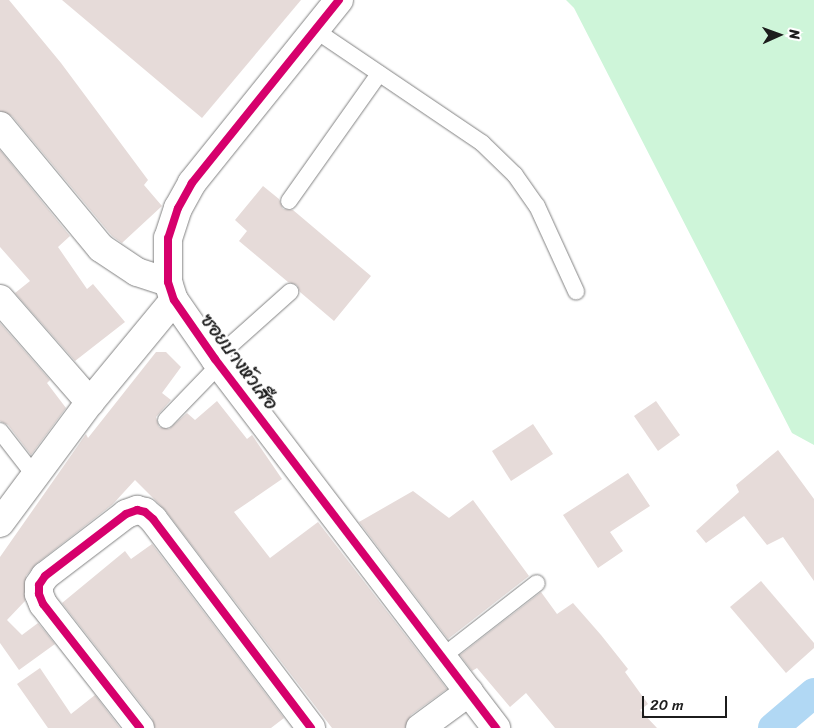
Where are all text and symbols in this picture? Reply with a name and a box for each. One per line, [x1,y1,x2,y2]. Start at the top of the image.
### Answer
north arrow [754,10,804,60]
text: N [782,29,807,40]
street label: ซอยบางหัวเสือ [196,310,282,414]
scale bar [644,686,729,718]
text: 20 m [650,692,684,718]

